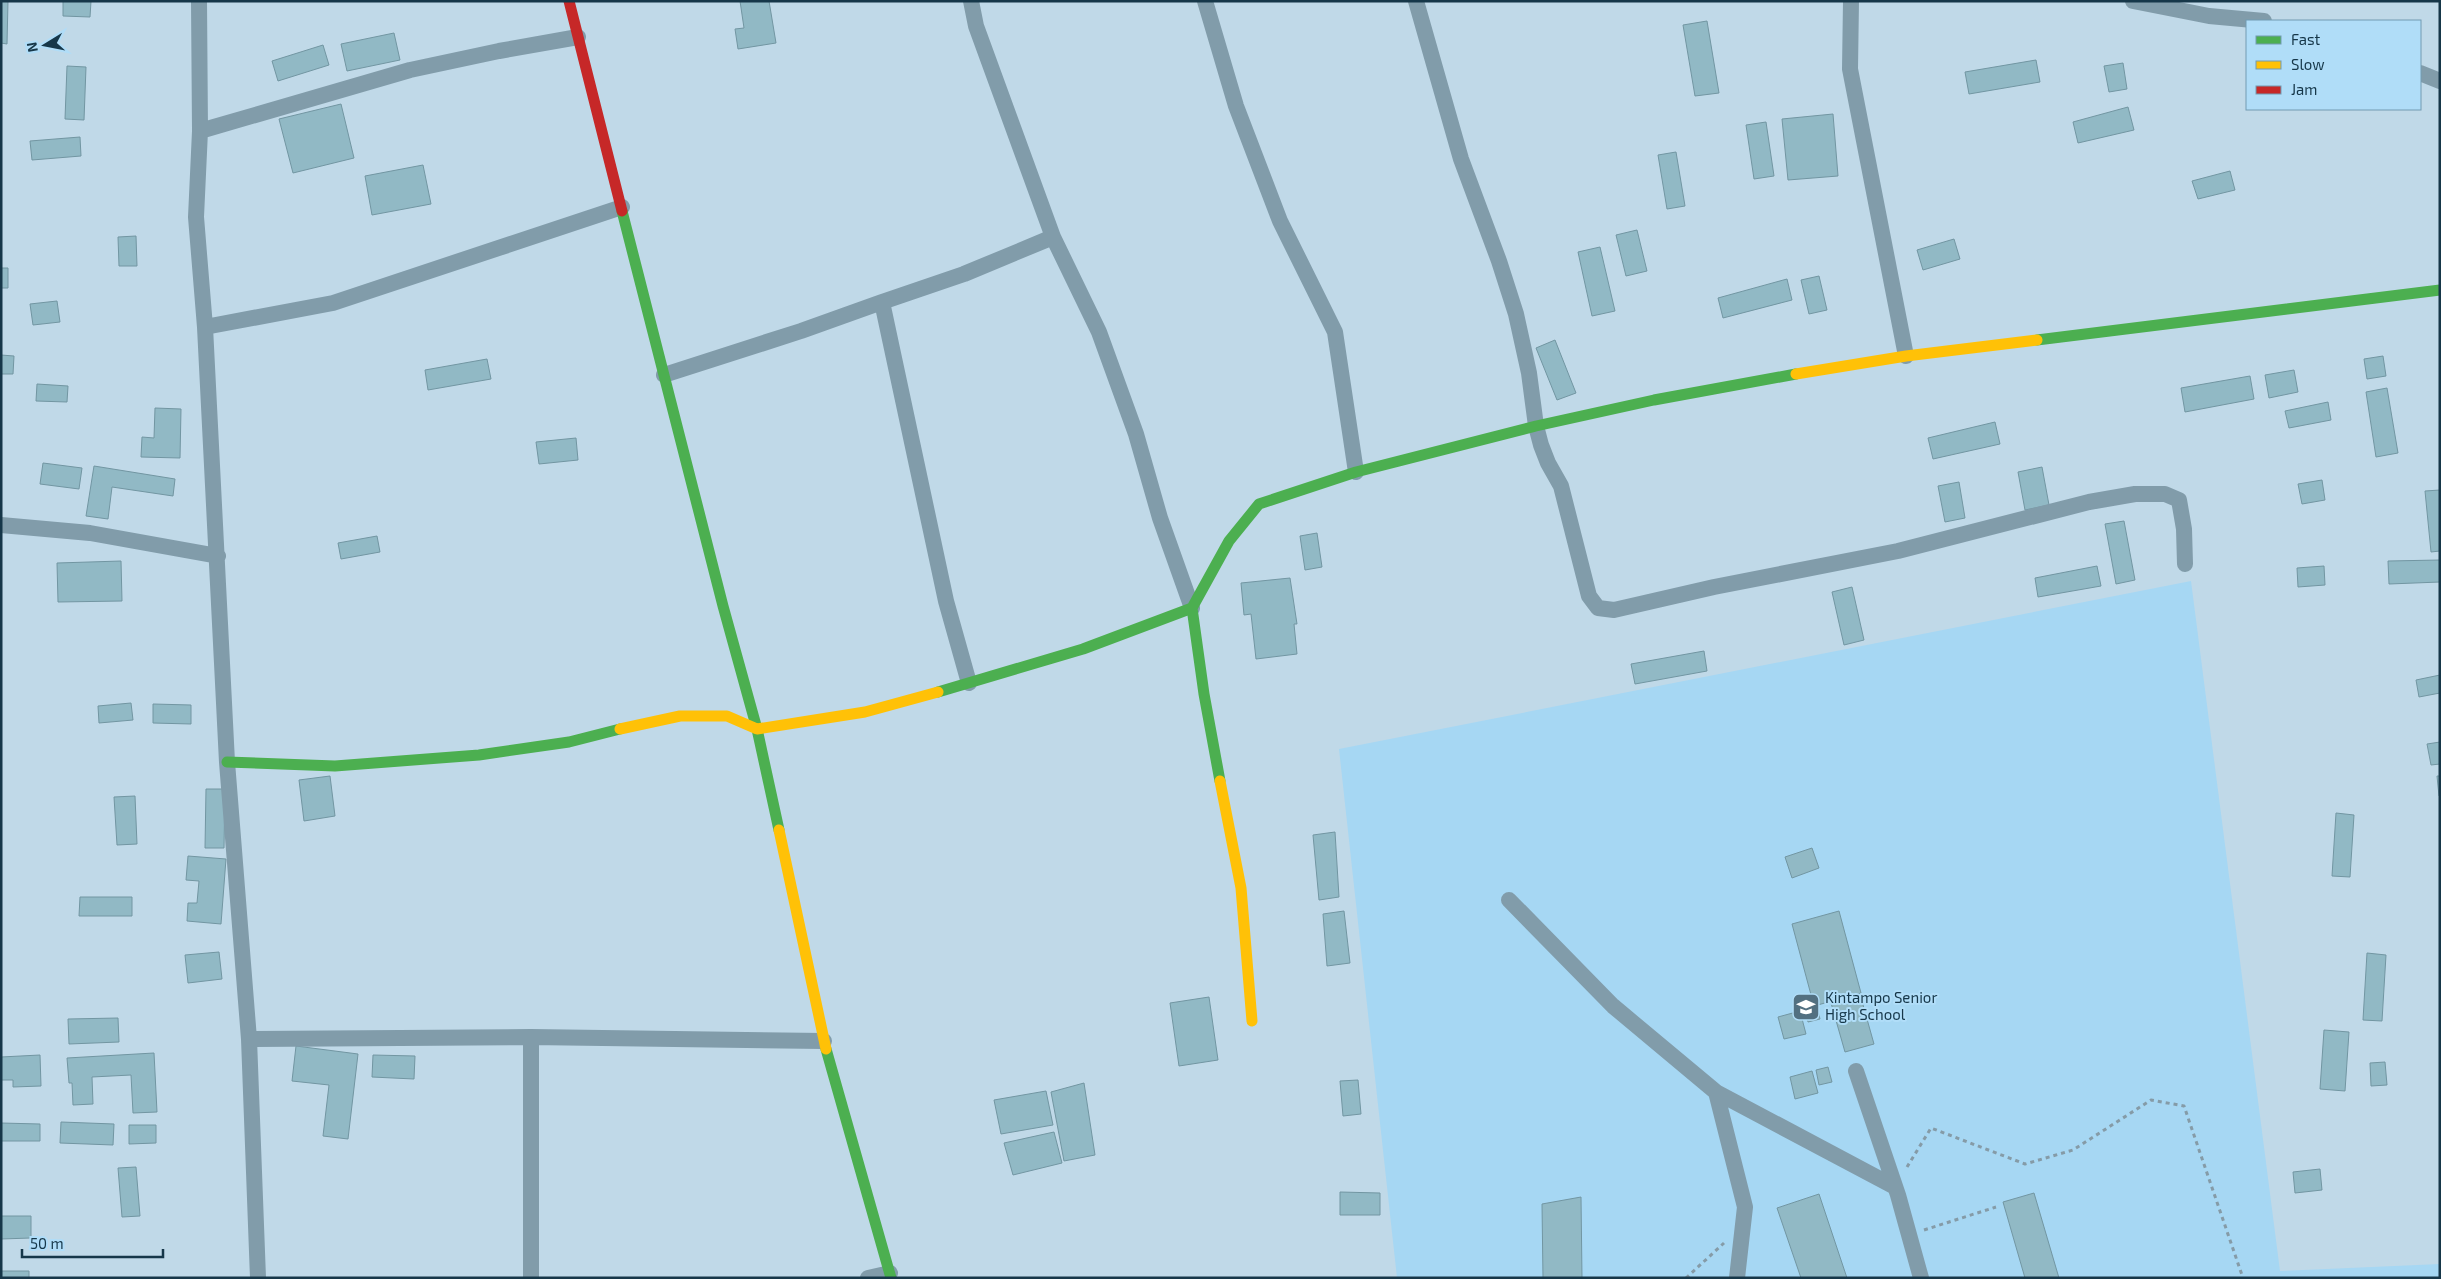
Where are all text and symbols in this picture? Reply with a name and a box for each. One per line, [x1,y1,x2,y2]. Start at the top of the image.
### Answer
north arrow [20,20,70,70]
legend [2246,20,2421,110]
text: Fast [2291,30,2321,48]
text: N [22,41,41,54]
text: Slow [2291,55,2325,73]
text: Jam [2291,80,2317,98]
place label: Kintampo Senior High School [1825,988,1937,1023]
school or university icon: Kintampo Senior High School [1791,992,1821,1022]
scale bar [22,1226,164,1258]
text: 50 m [30,1234,64,1252]

